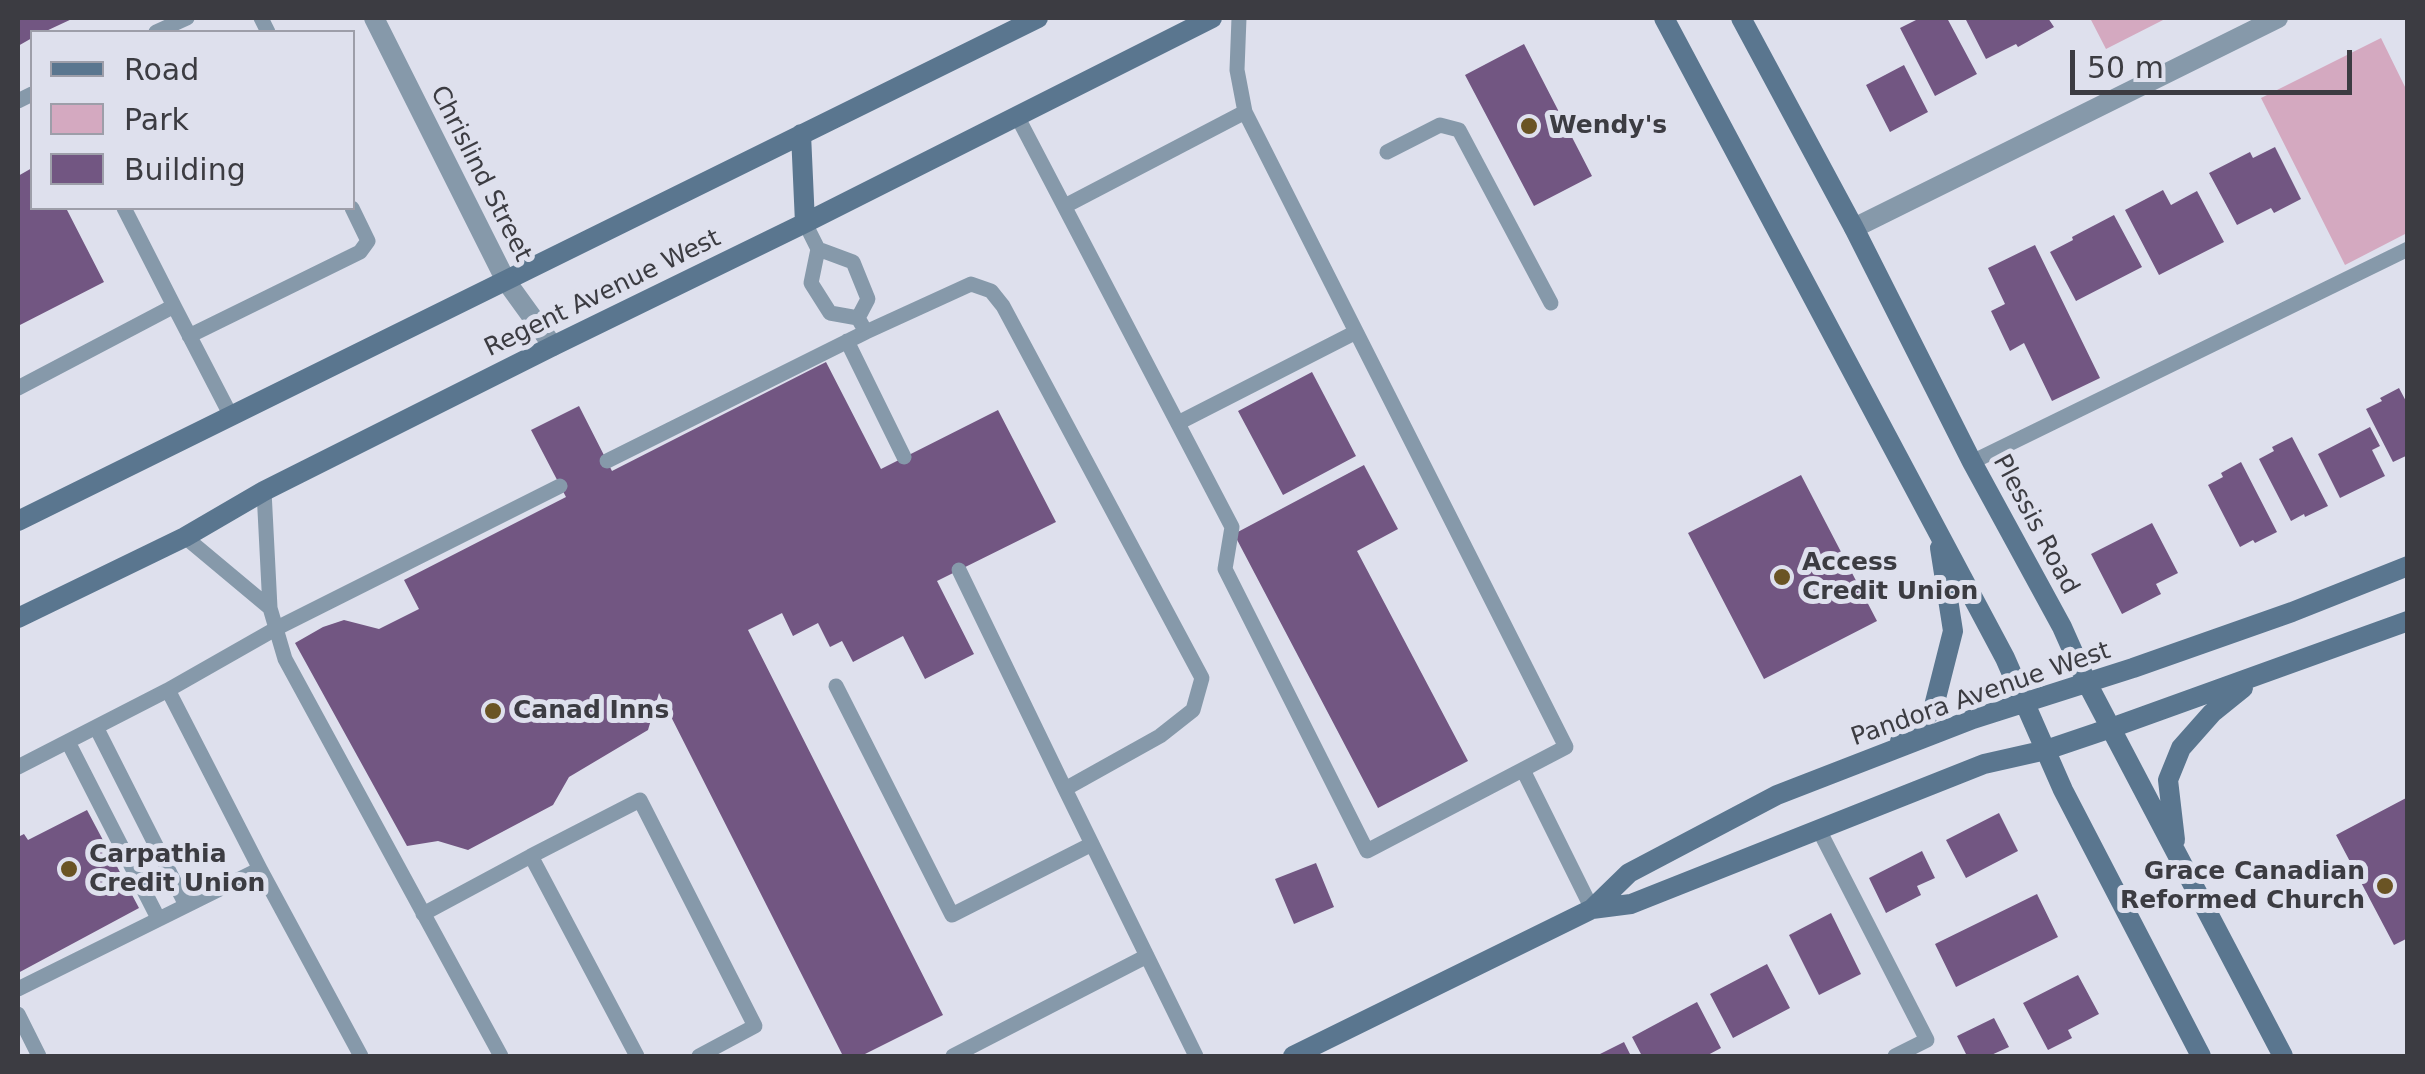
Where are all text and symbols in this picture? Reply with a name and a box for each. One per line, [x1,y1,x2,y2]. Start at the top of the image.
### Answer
legend [30,30,355,210]
scale bar [2075,30,2358,92]
text: 50 m [2087,50,2164,85]
text: Road [124,52,199,87]
street label: Chrislind Street [423,81,537,267]
text: Park [124,102,189,137]
place label: Wendy's [1549,111,1667,141]
marker: Wendy's [1518,115,1540,137]
text: Building [124,152,246,187]
street label: Regent Avenue West [480,224,726,364]
street label: Plessis Road [1986,450,2084,600]
place label: Access Credit Union [1802,548,1978,607]
marker: Access Credit Union [1771,566,1793,588]
street label: Pandora Avenue West [1847,637,2115,753]
place label: Canad Inns [513,696,669,726]
marker: Canad Inns [482,700,504,722]
place label: Carpathia Credit Union [89,840,265,899]
place label: Grace Canadian Reformed Church [2120,857,2365,916]
marker: Carpathia Credit Union [58,858,80,880]
marker: Grace Canadian Reformed Church [2374,875,2396,897]

